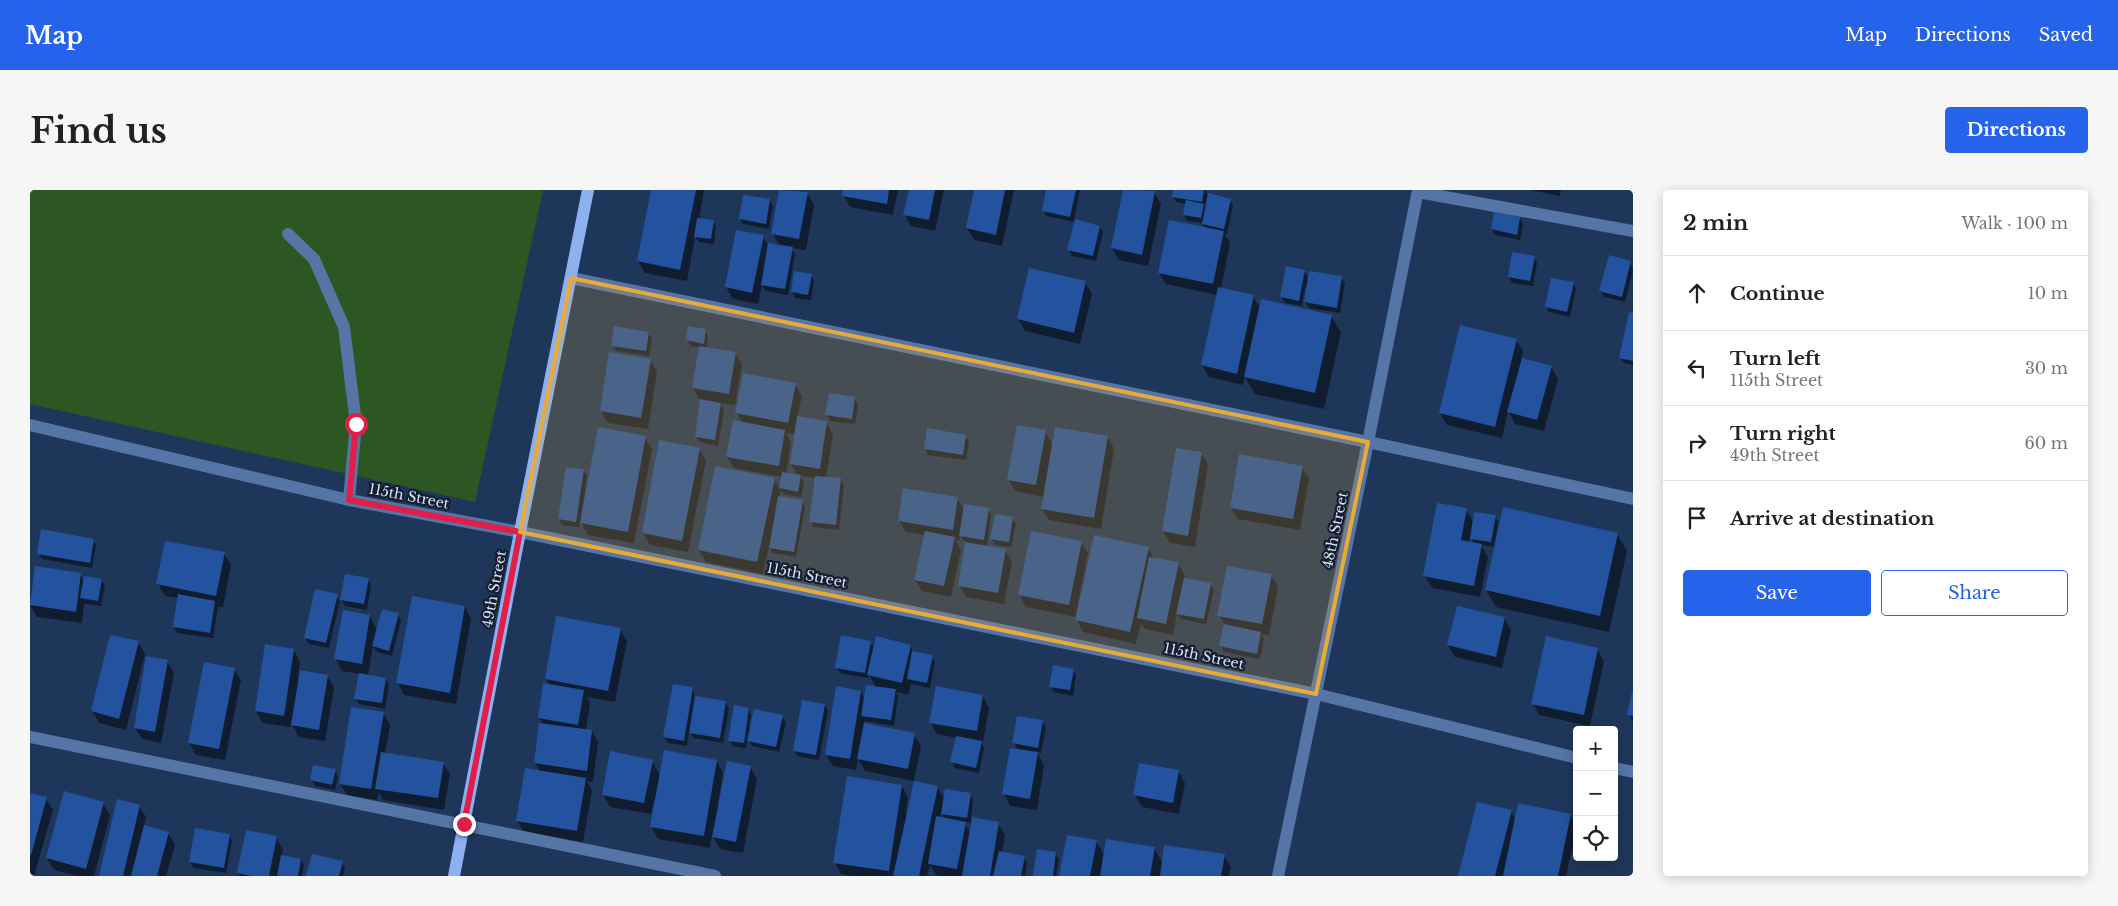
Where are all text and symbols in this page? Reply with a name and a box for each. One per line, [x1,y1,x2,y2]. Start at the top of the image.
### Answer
text: Map [25,21,83,50]
text: Map [1845,24,1887,46]
text: Directions [1915,24,2011,46]
text: Saved [2039,24,2093,46]
button: Directions [1945,107,2088,153]
text: Find us [30,109,167,152]
text: 2 min [1683,210,1748,236]
text: Walk · 100 m [1961,213,2068,233]
icon: ahead [1683,279,1711,307]
text: Continue [1730,282,1825,305]
text: 10 m [2028,283,2068,303]
text: Turn left [1730,347,1821,370]
icon: left [1683,354,1711,382]
text: 30 m [2025,358,2068,378]
text: 115th Street [1730,370,1823,390]
route start [345,413,368,436]
text: Turn right [1730,422,1836,445]
icon: right [1683,429,1711,457]
text: 60 m [2025,433,2068,453]
text: 49th Street [1730,445,1819,465]
street label: 115th Street [367,479,451,513]
street label: 48th Street [1318,489,1352,570]
icon: arrive [1683,504,1711,532]
text: Arrive at destination [1730,507,1934,530]
street label: 49th Street [478,548,510,629]
street label: 115th Street [765,558,849,592]
button: Save [1683,570,1871,616]
button: Share [1881,570,2068,616]
street label: 115th Street [1162,639,1246,673]
map controls [1573,726,1618,861]
button: + [1573,726,1618,771]
button: − [1573,771,1618,816]
route end [453,813,476,836]
button: locate [1573,816,1618,861]

